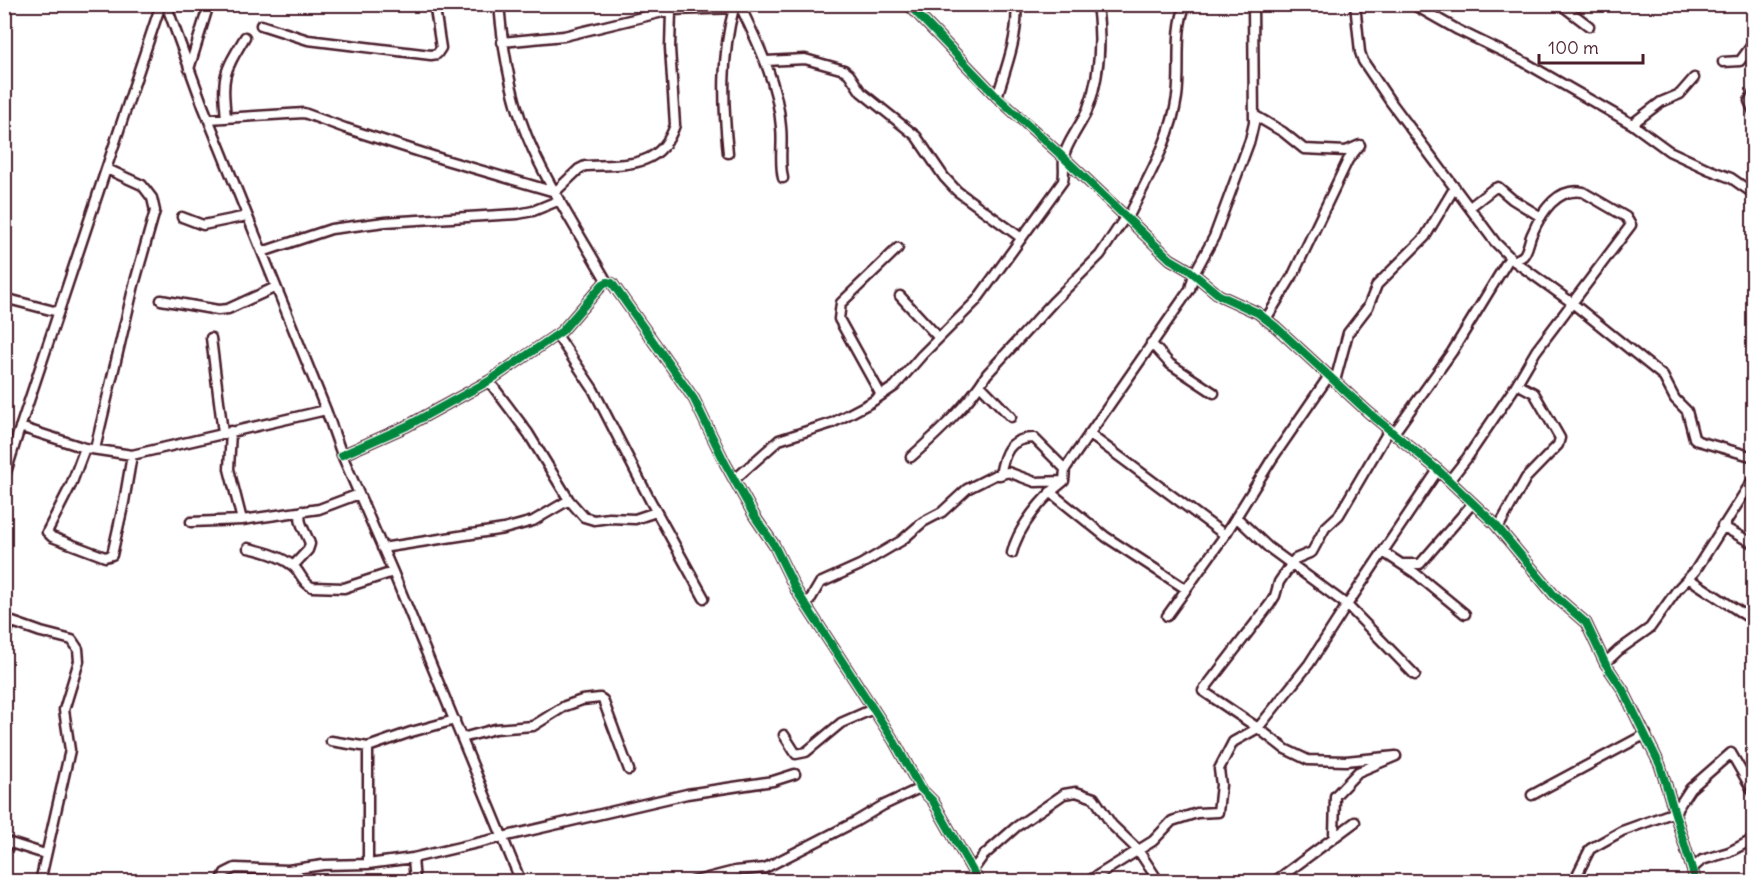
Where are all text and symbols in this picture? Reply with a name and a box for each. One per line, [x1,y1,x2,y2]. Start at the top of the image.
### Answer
scale bar [1539,27,1642,65]
text: 100 m [1548,36,1599,59]

